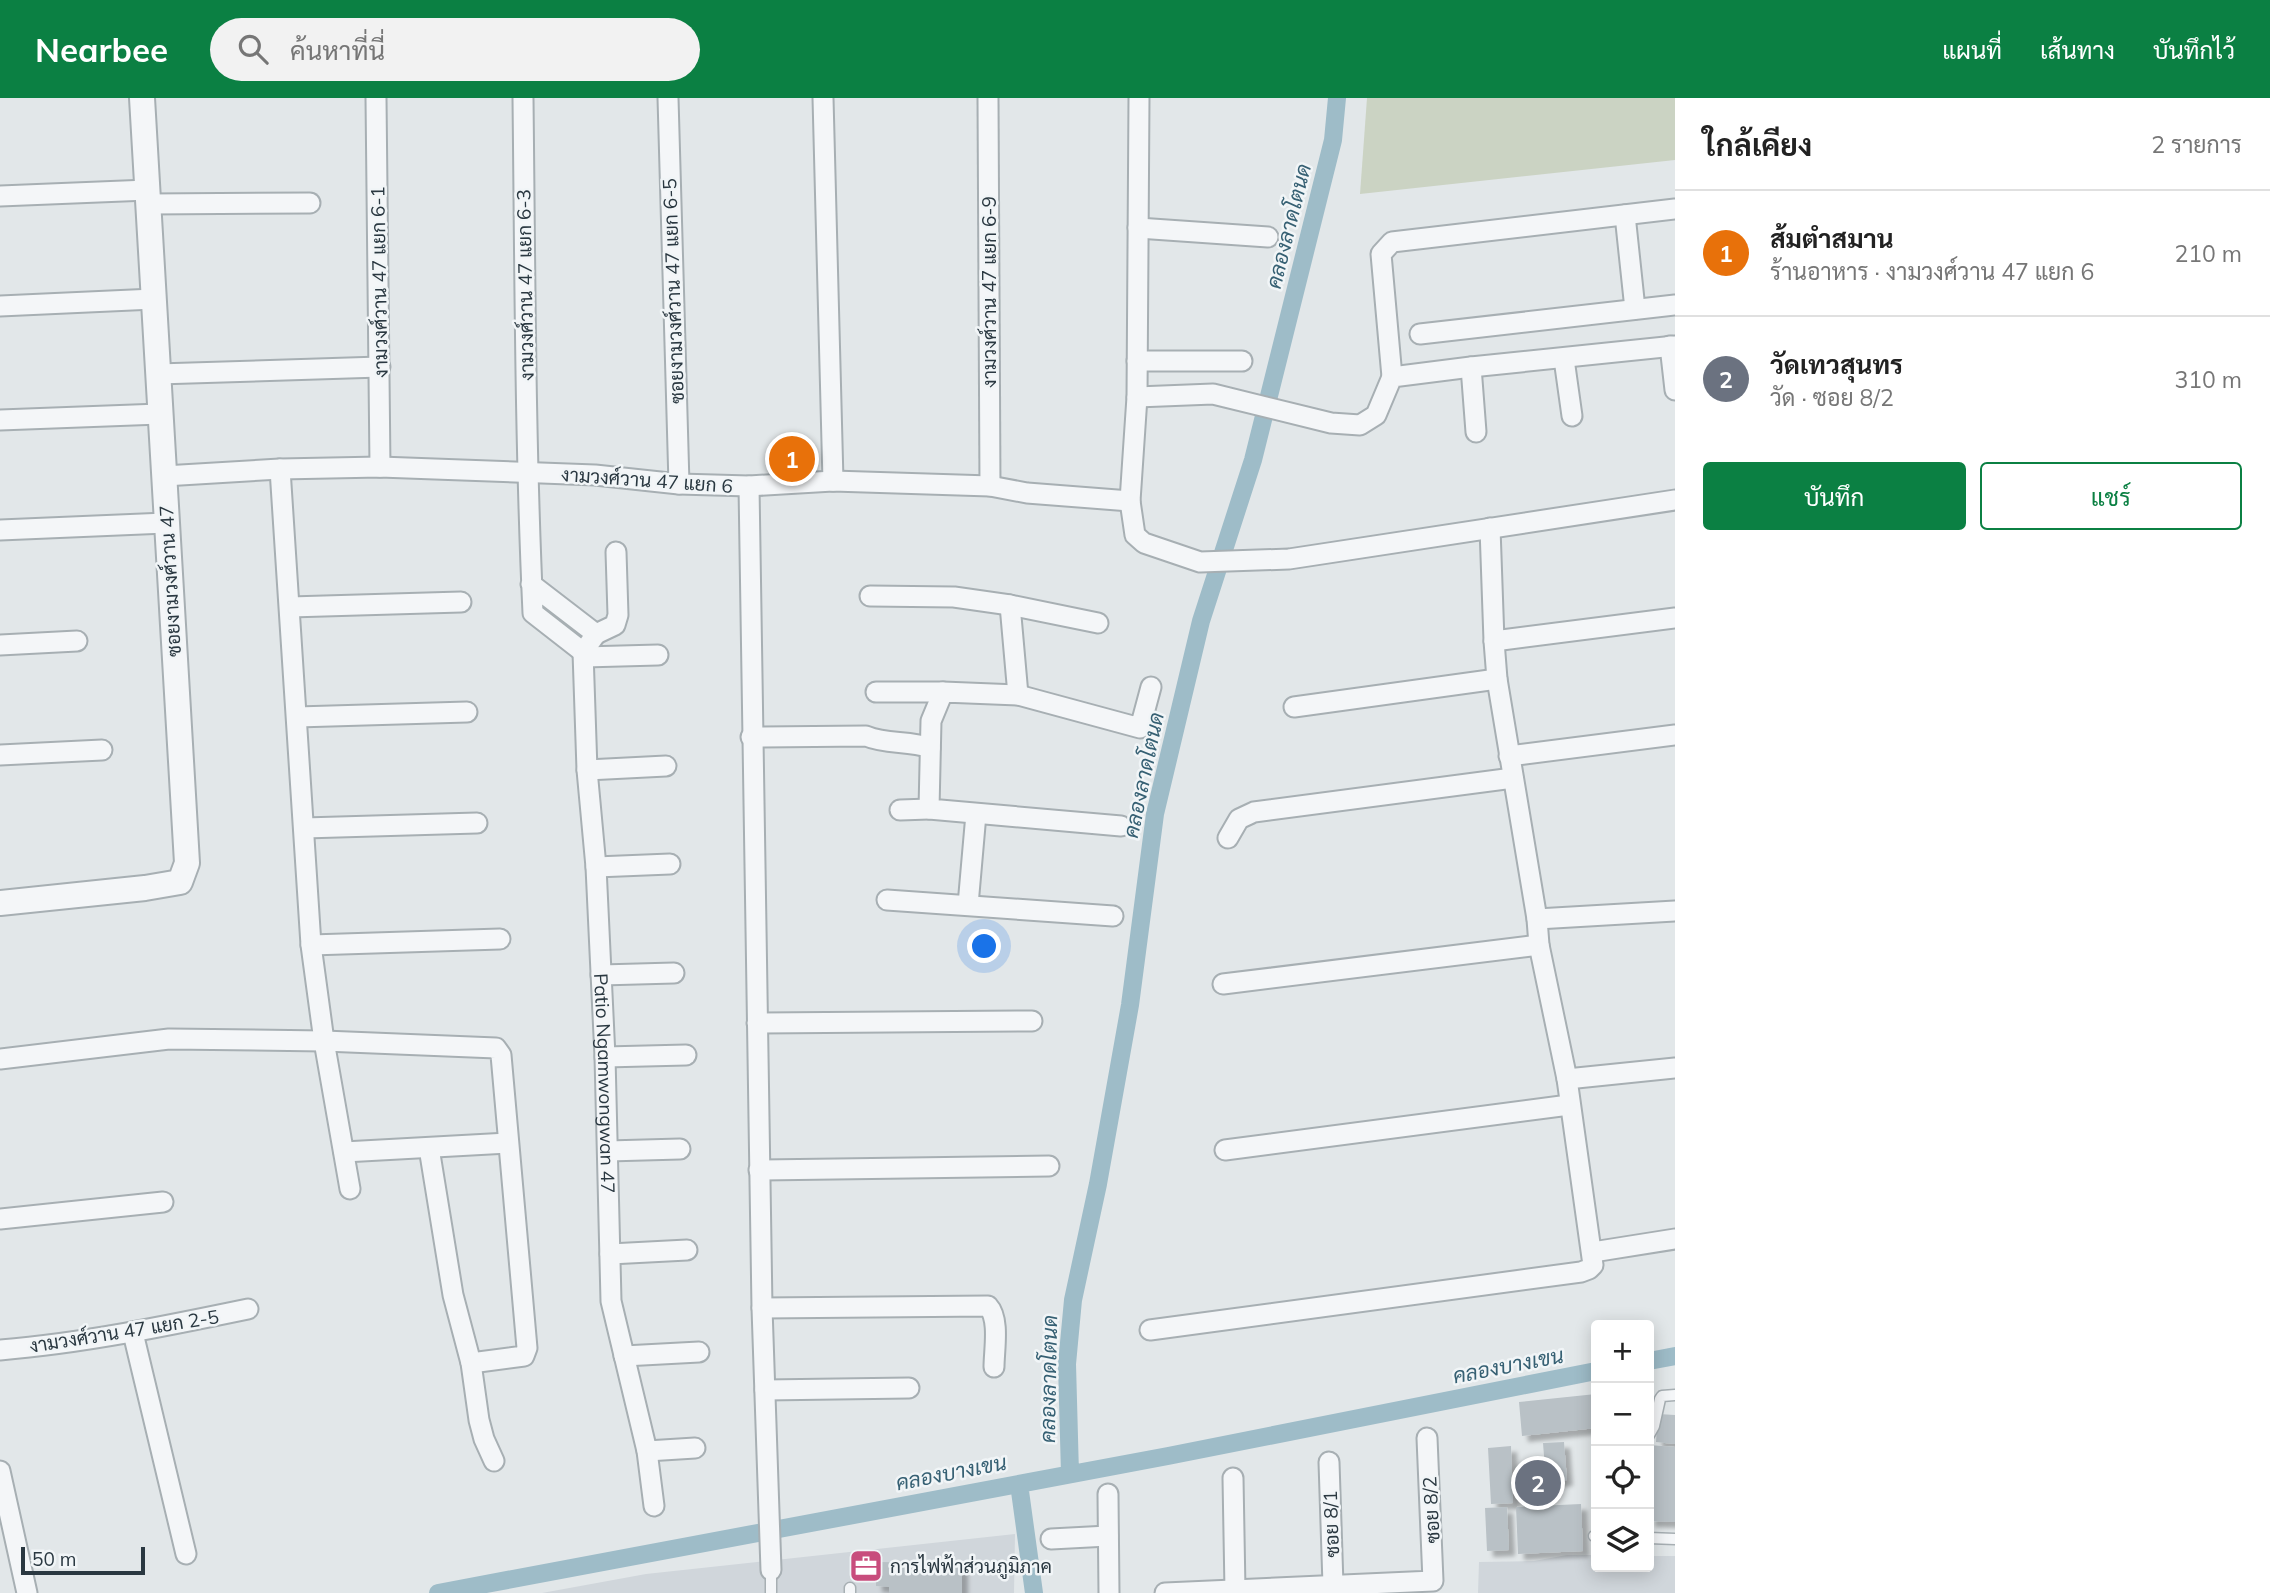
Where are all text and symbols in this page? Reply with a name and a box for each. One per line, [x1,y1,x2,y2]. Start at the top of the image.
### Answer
search box [210,18,700,81]
text: Nearbee [35,29,168,70]
icon: search [234,30,272,68]
text: ค้นหาที่นี่ [290,34,385,67]
text: แผนที่ [1942,35,2002,65]
text: เส้นทาง [2040,35,2115,65]
text: บันทึกไว้ [2153,35,2235,65]
text: ใกล้เคียง [1703,126,1812,164]
text: 2 รายการ [2151,130,2242,159]
water label: คลองลาดโตนด [1260,161,1316,291]
street label: ซอยงามวงศ์วาน 47 แยก 6-5 [657,178,689,404]
street label: งามวงศ์วาน 47 แยก 6-1 [365,186,393,378]
street label: งามวงศ์วาน 47 แยก 6-3 [511,189,539,381]
street label: งามวงศ์วาน 47 แยก 6-9 [977,196,1001,388]
text: ส้มตำสมาน [1770,222,1894,255]
text: 1 [1719,239,1733,268]
text: 210 m [2174,239,2242,268]
text: ร้านอาหาร · งามวงศ์วาน 47 แยก 6 [1770,257,2094,286]
text: วัดเทวสุนทร [1770,348,1903,381]
text: 2 [1719,365,1733,394]
text: 310 m [2174,365,2242,394]
text: วัด · ซอย 8/2 [1770,383,1894,412]
pin: 1 [769,433,815,485]
street label: งามวงศ์วาน 47 แยก 6 [560,462,734,498]
button: บันทึก [1703,462,1966,530]
button: แชร์ [1980,462,2242,530]
street label: ซอยงามวงศ์วาน 47 [154,505,186,657]
water label: คลองลาดโตนด [1117,710,1169,840]
your location [967,929,1001,963]
street label: Patio Ngamwongwan 47 [589,973,620,1194]
street label: งามวงศ์วาน 47 แยก 2-5 [27,1304,221,1358]
water label: คลองลาดโตนด [1034,1315,1062,1443]
map controls [1591,1320,1654,1572]
button: + [1591,1320,1654,1383]
water label: คลองบางเขน [1450,1341,1566,1388]
button: − [1591,1383,1654,1446]
button: locate [1591,1446,1654,1509]
water label: คลองบางเขน [893,1448,1009,1495]
pin: 2 [1515,1457,1561,1509]
street label: ซอย 8/2 [1417,1476,1445,1544]
street label: ซอย 8/1 [1318,1490,1344,1558]
button: layers [1591,1509,1654,1572]
scale bar [21,1544,145,1576]
text: 50 m [32,1547,76,1571]
office icon: การไฟฟ้าส่วนภูมิภาค [847,1547,885,1585]
place label: การไฟฟ้าส่วนภูมิภาค [890,1554,1052,1580]

